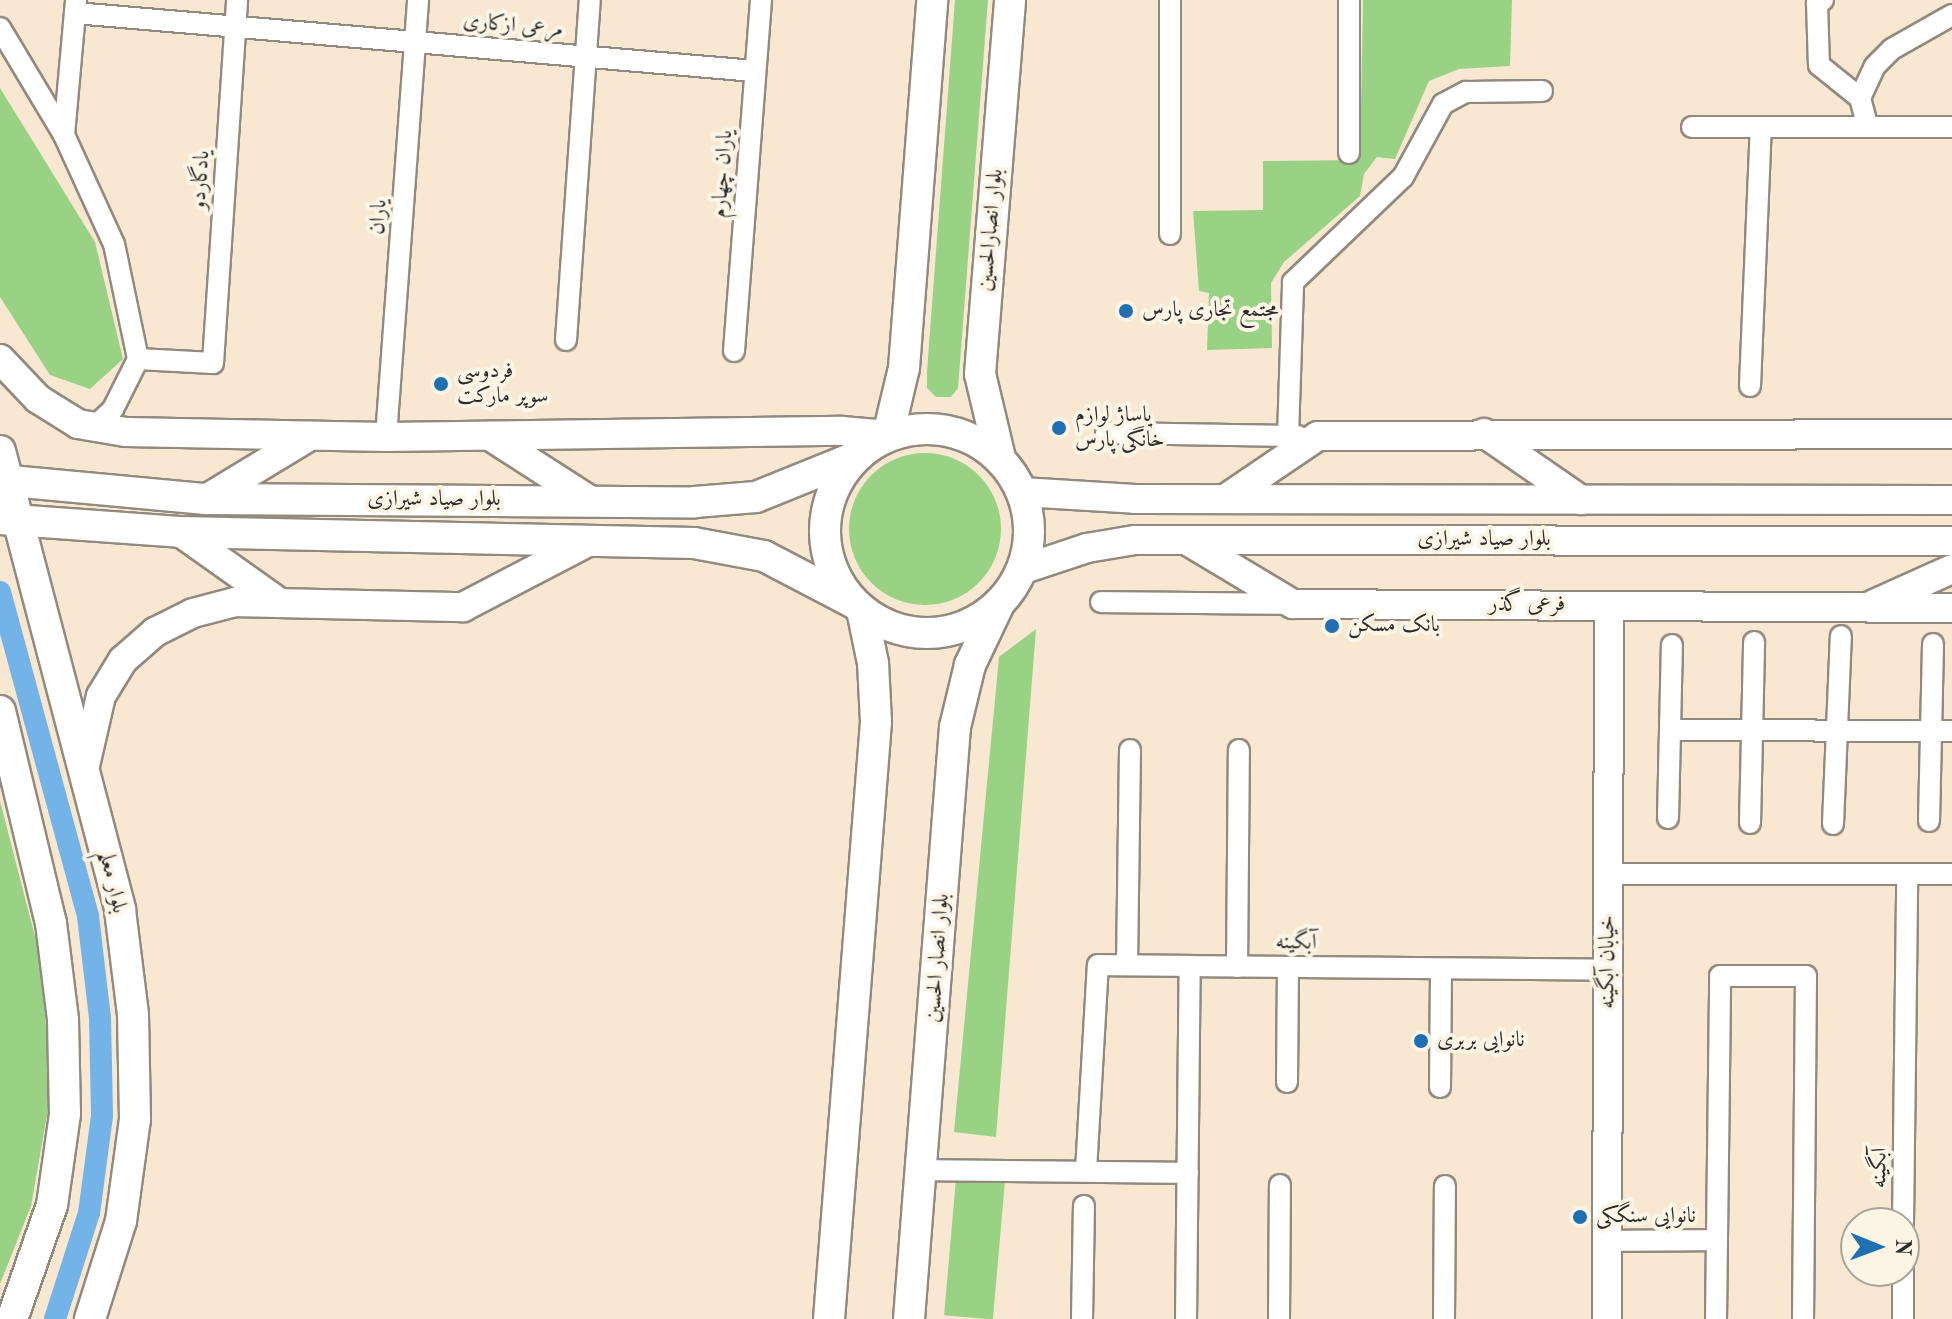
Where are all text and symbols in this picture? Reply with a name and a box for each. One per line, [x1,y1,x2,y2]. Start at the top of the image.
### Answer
street label: مرعی ازکاری [462,8,564,44]
street label: یاران چهارم [707,129,739,219]
street label: یادگار‌دو [186,149,216,211]
street label: بلوار انصارالحسین [972,168,1010,292]
street label: یاران [365,198,393,236]
place label: مجتمع تجاری پارس [1142,298,1279,324]
marker: مجتمع تجاری پارس [1117,302,1135,320]
place label: فردوسی سوپر مارکت [457,358,549,410]
marker: فردوسی سوپر مارکت [432,375,450,393]
place label: پاساژ لوازم خانگی پارس [1075,402,1165,454]
marker: پاساژ لوازم خانگی پارس [1050,419,1068,437]
street label: بلوار صیاد شیرازی [367,487,501,513]
street label: بلوار صیاد شیرازی [1417,527,1551,553]
street label: فرعی گذر [1489,592,1565,618]
place label: بانک مسکن [1348,613,1440,639]
marker: بانک مسکن [1323,617,1341,635]
street label: بلوار معلم [92,848,132,916]
street label: بلوار انصار الحسین [920,893,956,1023]
street label: خیابان آبگینه [1595,915,1621,1009]
street label: آبگینه [1275,929,1317,957]
place label: نانوایی بربری [1437,1028,1525,1054]
marker: نانوایی بربری [1412,1032,1430,1050]
street label: آبگینه [1866,1147,1894,1189]
place label: نانوایی سنگکی [1596,1204,1696,1230]
north arrow [1840,1207,1920,1287]
marker: نانوایی سنگکی [1571,1208,1589,1226]
text: N [1891,1239,1913,1256]

